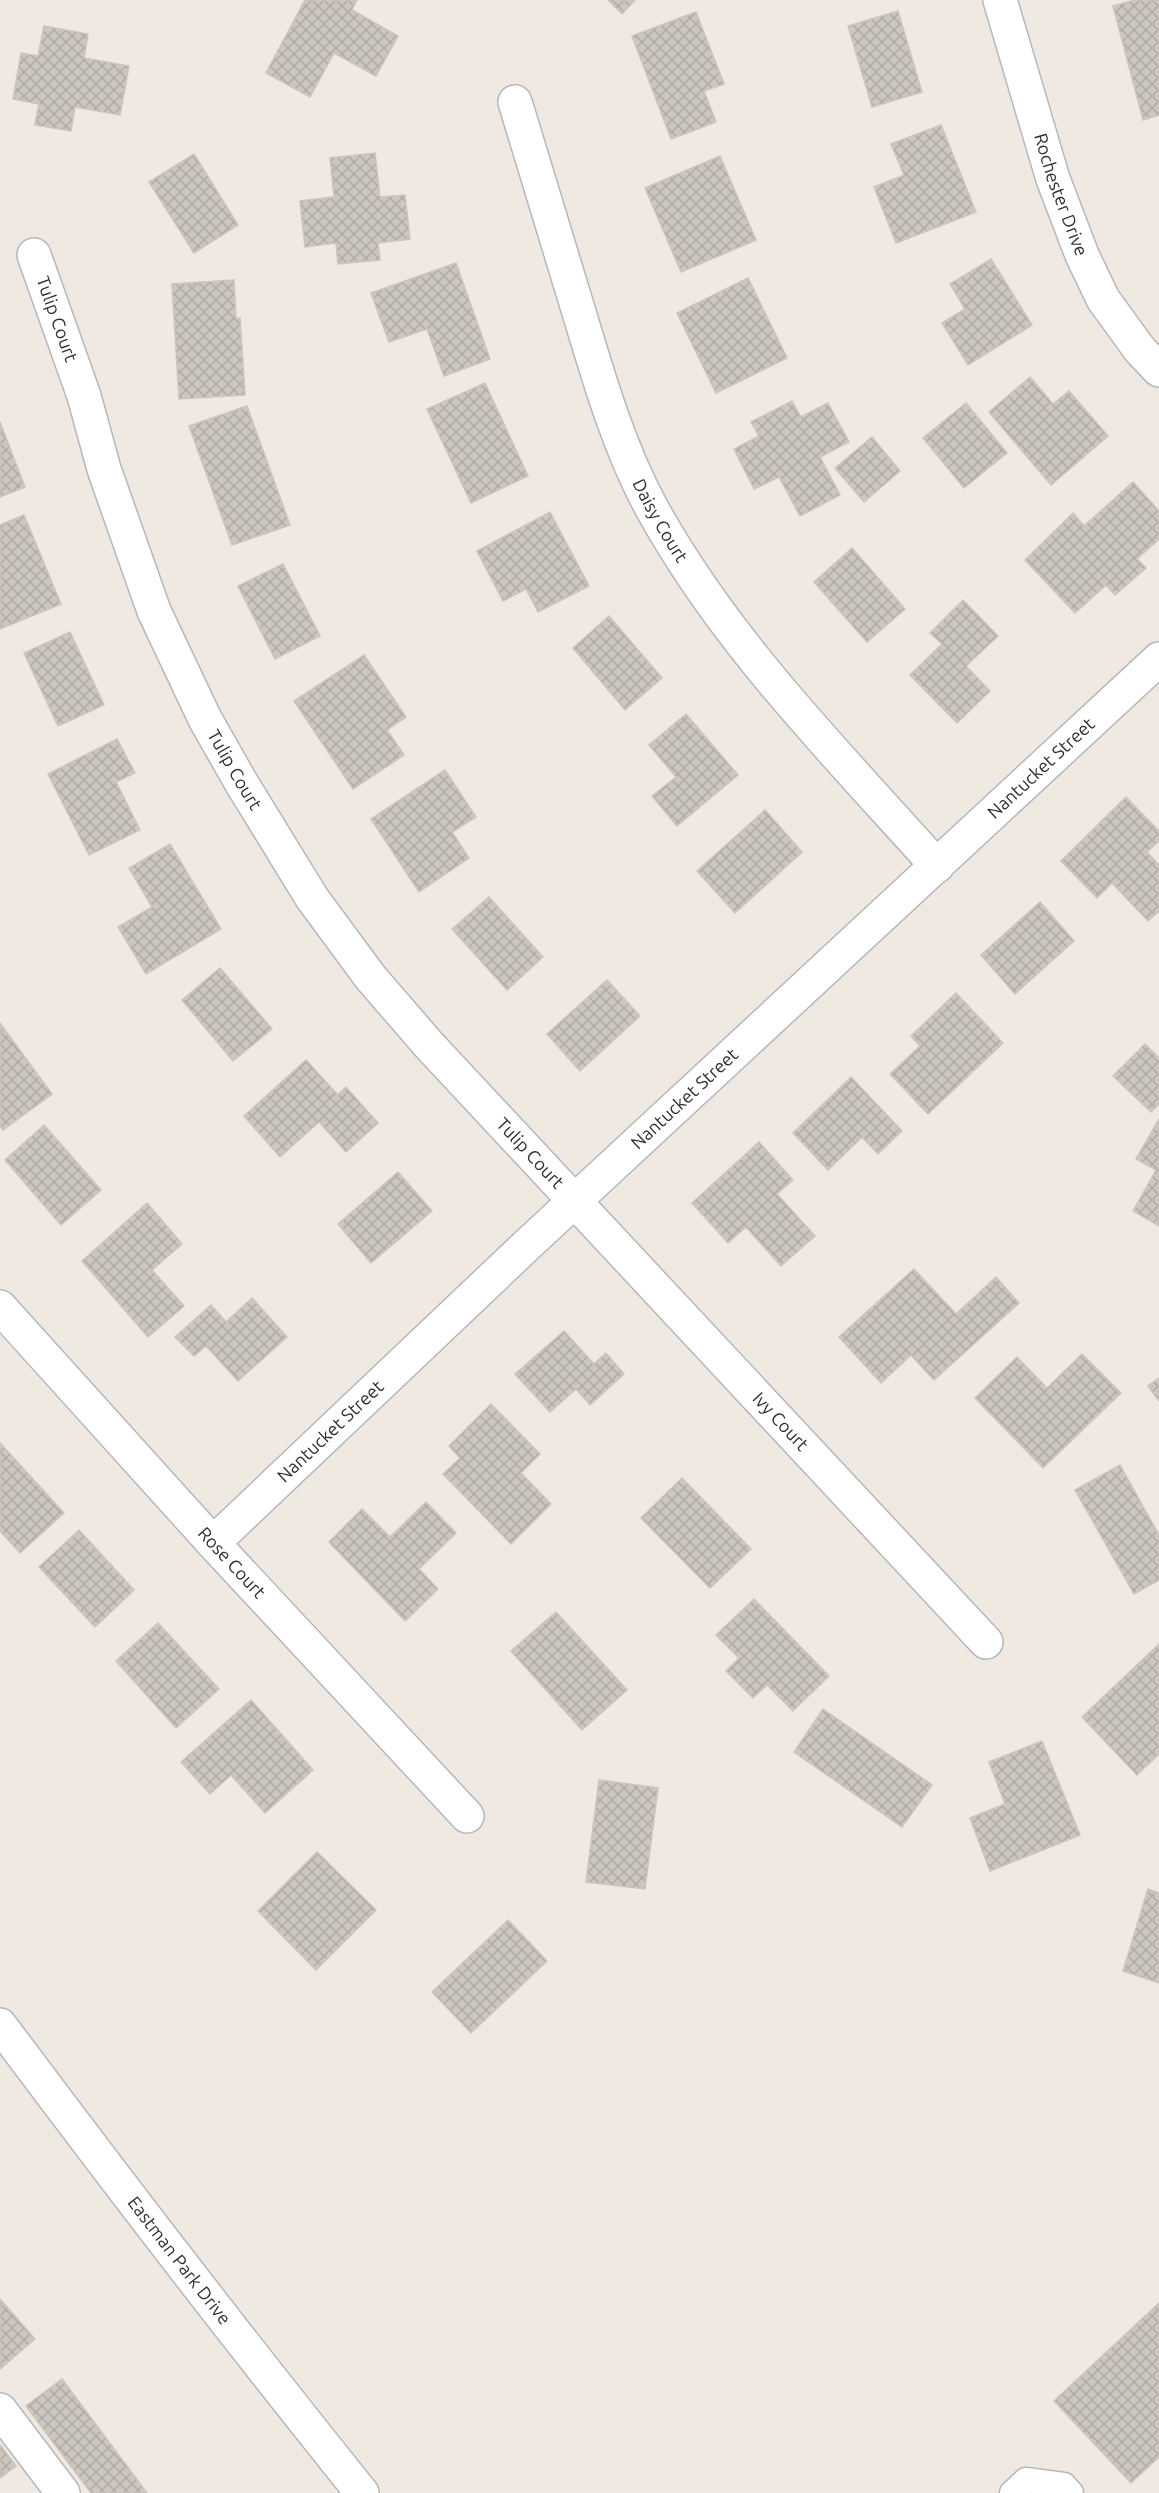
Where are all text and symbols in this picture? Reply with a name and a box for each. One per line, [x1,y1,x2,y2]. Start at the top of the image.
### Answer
street label: Rochester Drive [1031,131,1092,258]
street label: Tulip Court [33,273,82,364]
street label: Daisy Court [629,475,692,566]
street label: Nantucket Street [983,713,1098,822]
street label: Tulip Court [204,726,266,813]
street label: Nantucket Street [627,1044,742,1152]
street label: Tulip Court [493,1113,569,1192]
street label: Nantucket Street [273,1376,387,1486]
street label: Ivy Court [749,1388,813,1454]
street label: Rose Court [195,1523,270,1602]
street label: Eastman Park Drive [124,2192,235,2328]

